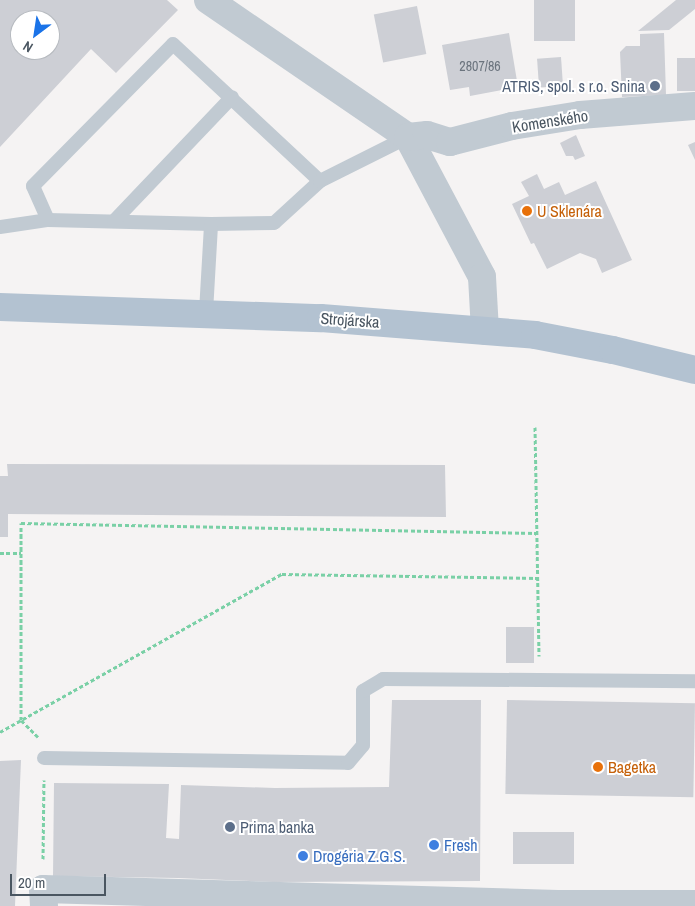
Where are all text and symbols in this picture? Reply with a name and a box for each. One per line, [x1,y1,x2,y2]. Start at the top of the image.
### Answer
north arrow [10,10,60,60]
text: N [20,37,36,57]
house number: 2807/86 [459,58,501,74]
place label: ATRIS, spol. s r.o. Snina [502,76,645,96]
marker: ATRIS, spol. s r.o. Snina [649,80,661,92]
street label: Komenského [511,106,589,136]
place label: U Sklenára [537,201,602,221]
marker: U Sklenára [521,205,533,217]
street label: Strojárska [320,308,380,332]
place label: Bagetka [608,757,656,777]
marker: Bagetka [592,761,604,773]
place label: Prima banka [240,817,314,837]
marker: Prima banka [224,821,236,833]
place label: Fresh [444,835,478,855]
marker: Fresh [428,839,440,851]
place label: Drogéria Z.G.S. [313,846,406,866]
marker: Drogéria Z.G.S. [297,850,309,862]
scale bar [12,864,109,896]
text: 20 m [18,872,45,893]

